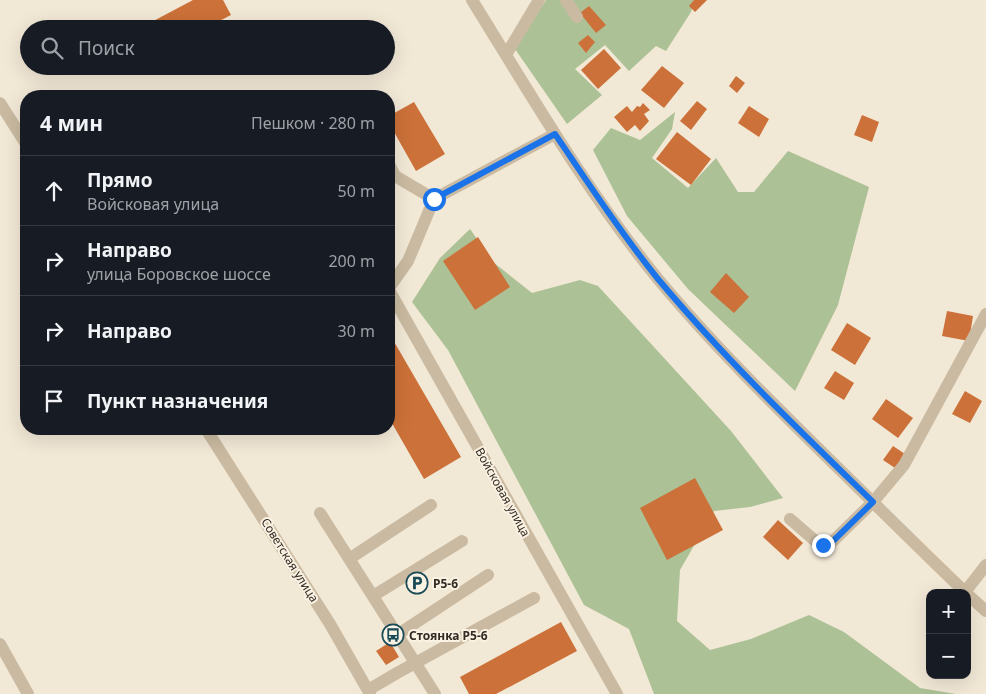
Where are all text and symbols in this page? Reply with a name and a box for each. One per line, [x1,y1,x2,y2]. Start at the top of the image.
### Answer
search box [20,20,395,75]
icon: search [38,34,66,62]
text: Поиск [78,35,134,61]
text: 4 мин [40,109,103,137]
text: Пешком · 280 m [251,112,375,134]
text: Прямо [87,167,153,193]
icon: ahead [40,177,68,205]
text: 50 m [338,180,375,202]
route start [423,188,446,211]
text: Войсковая улица [87,193,219,215]
text: Направо [87,237,172,263]
icon: right [40,247,68,275]
text: 200 m [328,250,375,272]
text: улица Боровское шоссе [87,263,271,285]
icon: right [40,317,68,345]
text: Направо [87,318,172,344]
text: 30 m [338,320,375,342]
icon: arrive [40,387,68,415]
text: Пункт назначения [87,388,268,414]
street label: Войсковая улица [472,445,534,539]
street label: Советская улица [257,515,323,605]
route end [812,534,835,557]
parking icon: Р5-6 [405,571,429,595]
place label: Р5-6 [433,575,458,592]
map controls [926,589,971,679]
button: + [926,589,971,634]
bus stop icon: Стоянка Р5-6 [381,623,405,647]
place label: Стоянка Р5-6 [409,627,488,644]
button: − [926,634,971,679]

